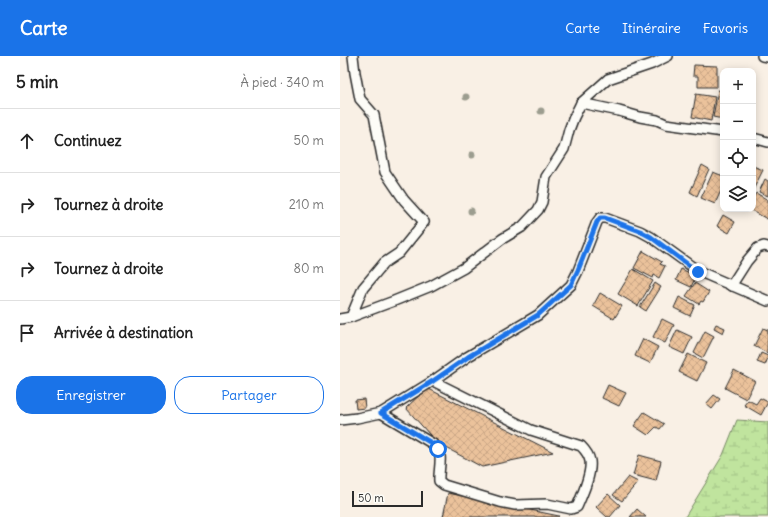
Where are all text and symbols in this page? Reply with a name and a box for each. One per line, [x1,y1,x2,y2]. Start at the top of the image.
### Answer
text: Carte [20,16,67,40]
text: Carte [565,19,600,37]
text: Itinéraire [622,19,681,37]
text: Favoris [703,19,748,37]
map controls [720,68,756,212]
button: + [720,68,756,104]
text: 5 min [16,71,58,93]
text: À pied · 340 m [241,74,324,91]
button: − [720,104,756,140]
icon: ahead [16,130,38,152]
text: Continuez [54,131,122,150]
text: 50 m [293,132,324,149]
button: locate [720,140,756,176]
button: layers [720,176,756,212]
icon: right [16,194,38,216]
text: Tournez à droite [54,195,163,214]
text: 210 m [289,196,324,213]
icon: right [16,258,38,280]
text: Tournez à droite [54,259,163,278]
text: 80 m [293,260,324,277]
route end [689,263,707,281]
icon: arrive [16,322,38,344]
text: Arrivée à destination [54,323,193,342]
button: Enregistrer [16,376,166,414]
button: Partager [174,376,324,414]
route start [429,440,447,458]
scale bar [352,489,423,508]
text: 50 m [358,491,384,505]

